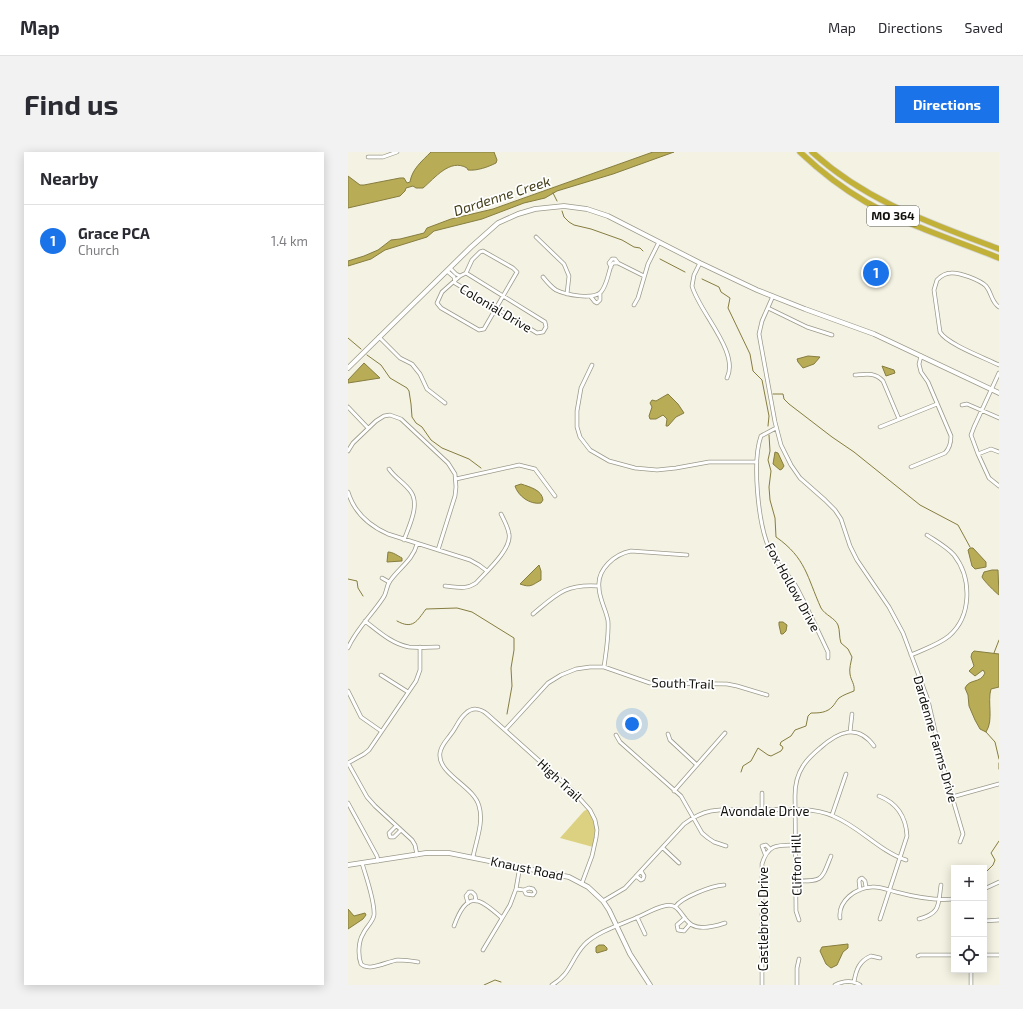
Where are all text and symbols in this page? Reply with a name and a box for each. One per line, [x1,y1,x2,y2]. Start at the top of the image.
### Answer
text: Map [20,16,60,39]
text: Map [828,19,856,36]
text: Directions [878,19,943,36]
text: Saved [965,19,1003,36]
button: Directions [895,86,999,123]
text: Find us [24,87,118,121]
text: Nearby [40,168,98,188]
water label: Dardenne Creek [451,172,552,219]
road number: MO 364 [867,206,919,226]
text: Grace PCA [78,224,150,242]
text: 1 [50,233,56,249]
text: 1.4 km [271,233,308,249]
text: Church [78,242,119,258]
pin: 1 [863,258,889,288]
street label: Colonial Drive [457,280,535,336]
street label: Fox Hollow Drive [762,540,824,634]
street label: South Trail [651,674,715,692]
street label: Dardenne Farms Drive [910,674,962,804]
your location [622,714,642,734]
street label: High Trail [534,755,586,805]
street label: Avondale Drive [721,803,809,819]
street label: Clifton Hill [787,834,805,896]
street label: Knaust Road [489,852,565,884]
map controls [951,865,987,973]
button: + [951,865,987,901]
street label: Castlebrook Drive [755,867,771,971]
button: − [951,901,987,937]
button: locate [951,937,987,973]

